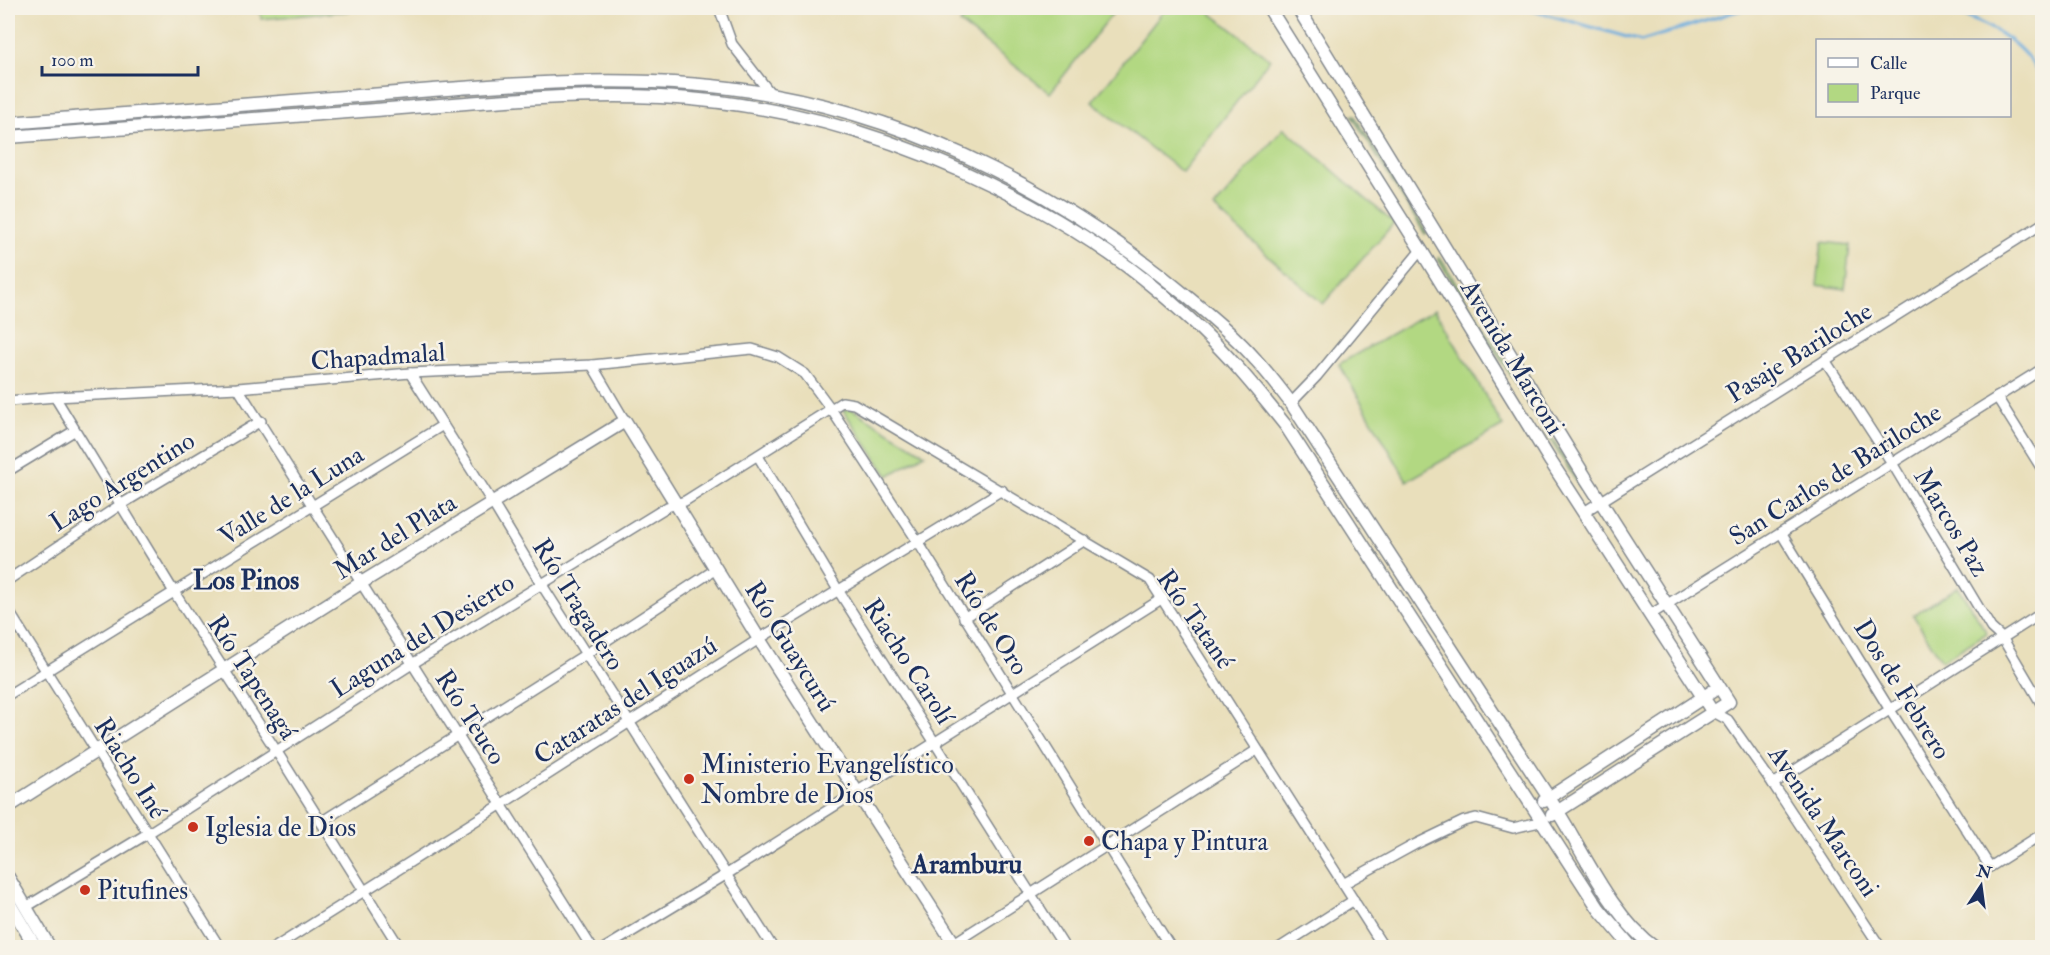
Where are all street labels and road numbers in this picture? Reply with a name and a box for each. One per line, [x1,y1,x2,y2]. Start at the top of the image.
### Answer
street label: Avenida Marconi [1453,273,1571,441]
street label: Pasaje Bariloche [1721,295,1878,410]
street label: Chapadmalal [310,336,447,379]
street label: San Carlos de Bariloche [1724,397,1948,553]
street label: Lago Argentino [44,425,201,539]
street label: Valle de la Luna [213,438,370,553]
street label: Marcos Paz [1906,463,1996,583]
street label: Mar del Plata [328,486,463,587]
street label: Río Tragadero [525,533,631,676]
street label: Río Tatané [1149,564,1241,675]
street label: Laguna del Desierto [325,566,520,705]
street label: Río de Oro [947,566,1035,681]
street label: Río Guaycurú [738,576,843,718]
street label: Riacho Carolí [856,593,962,732]
street label: Río Tapenagá [199,609,304,747]
street label: Dos de Febrero [1846,614,1958,765]
street label: Cataratas del Iguazú [528,630,723,772]
street label: Río Teuco [428,664,513,771]
street label: Riacho Iné [87,712,174,825]
street label: Avenida Marconi [1760,739,1886,903]

